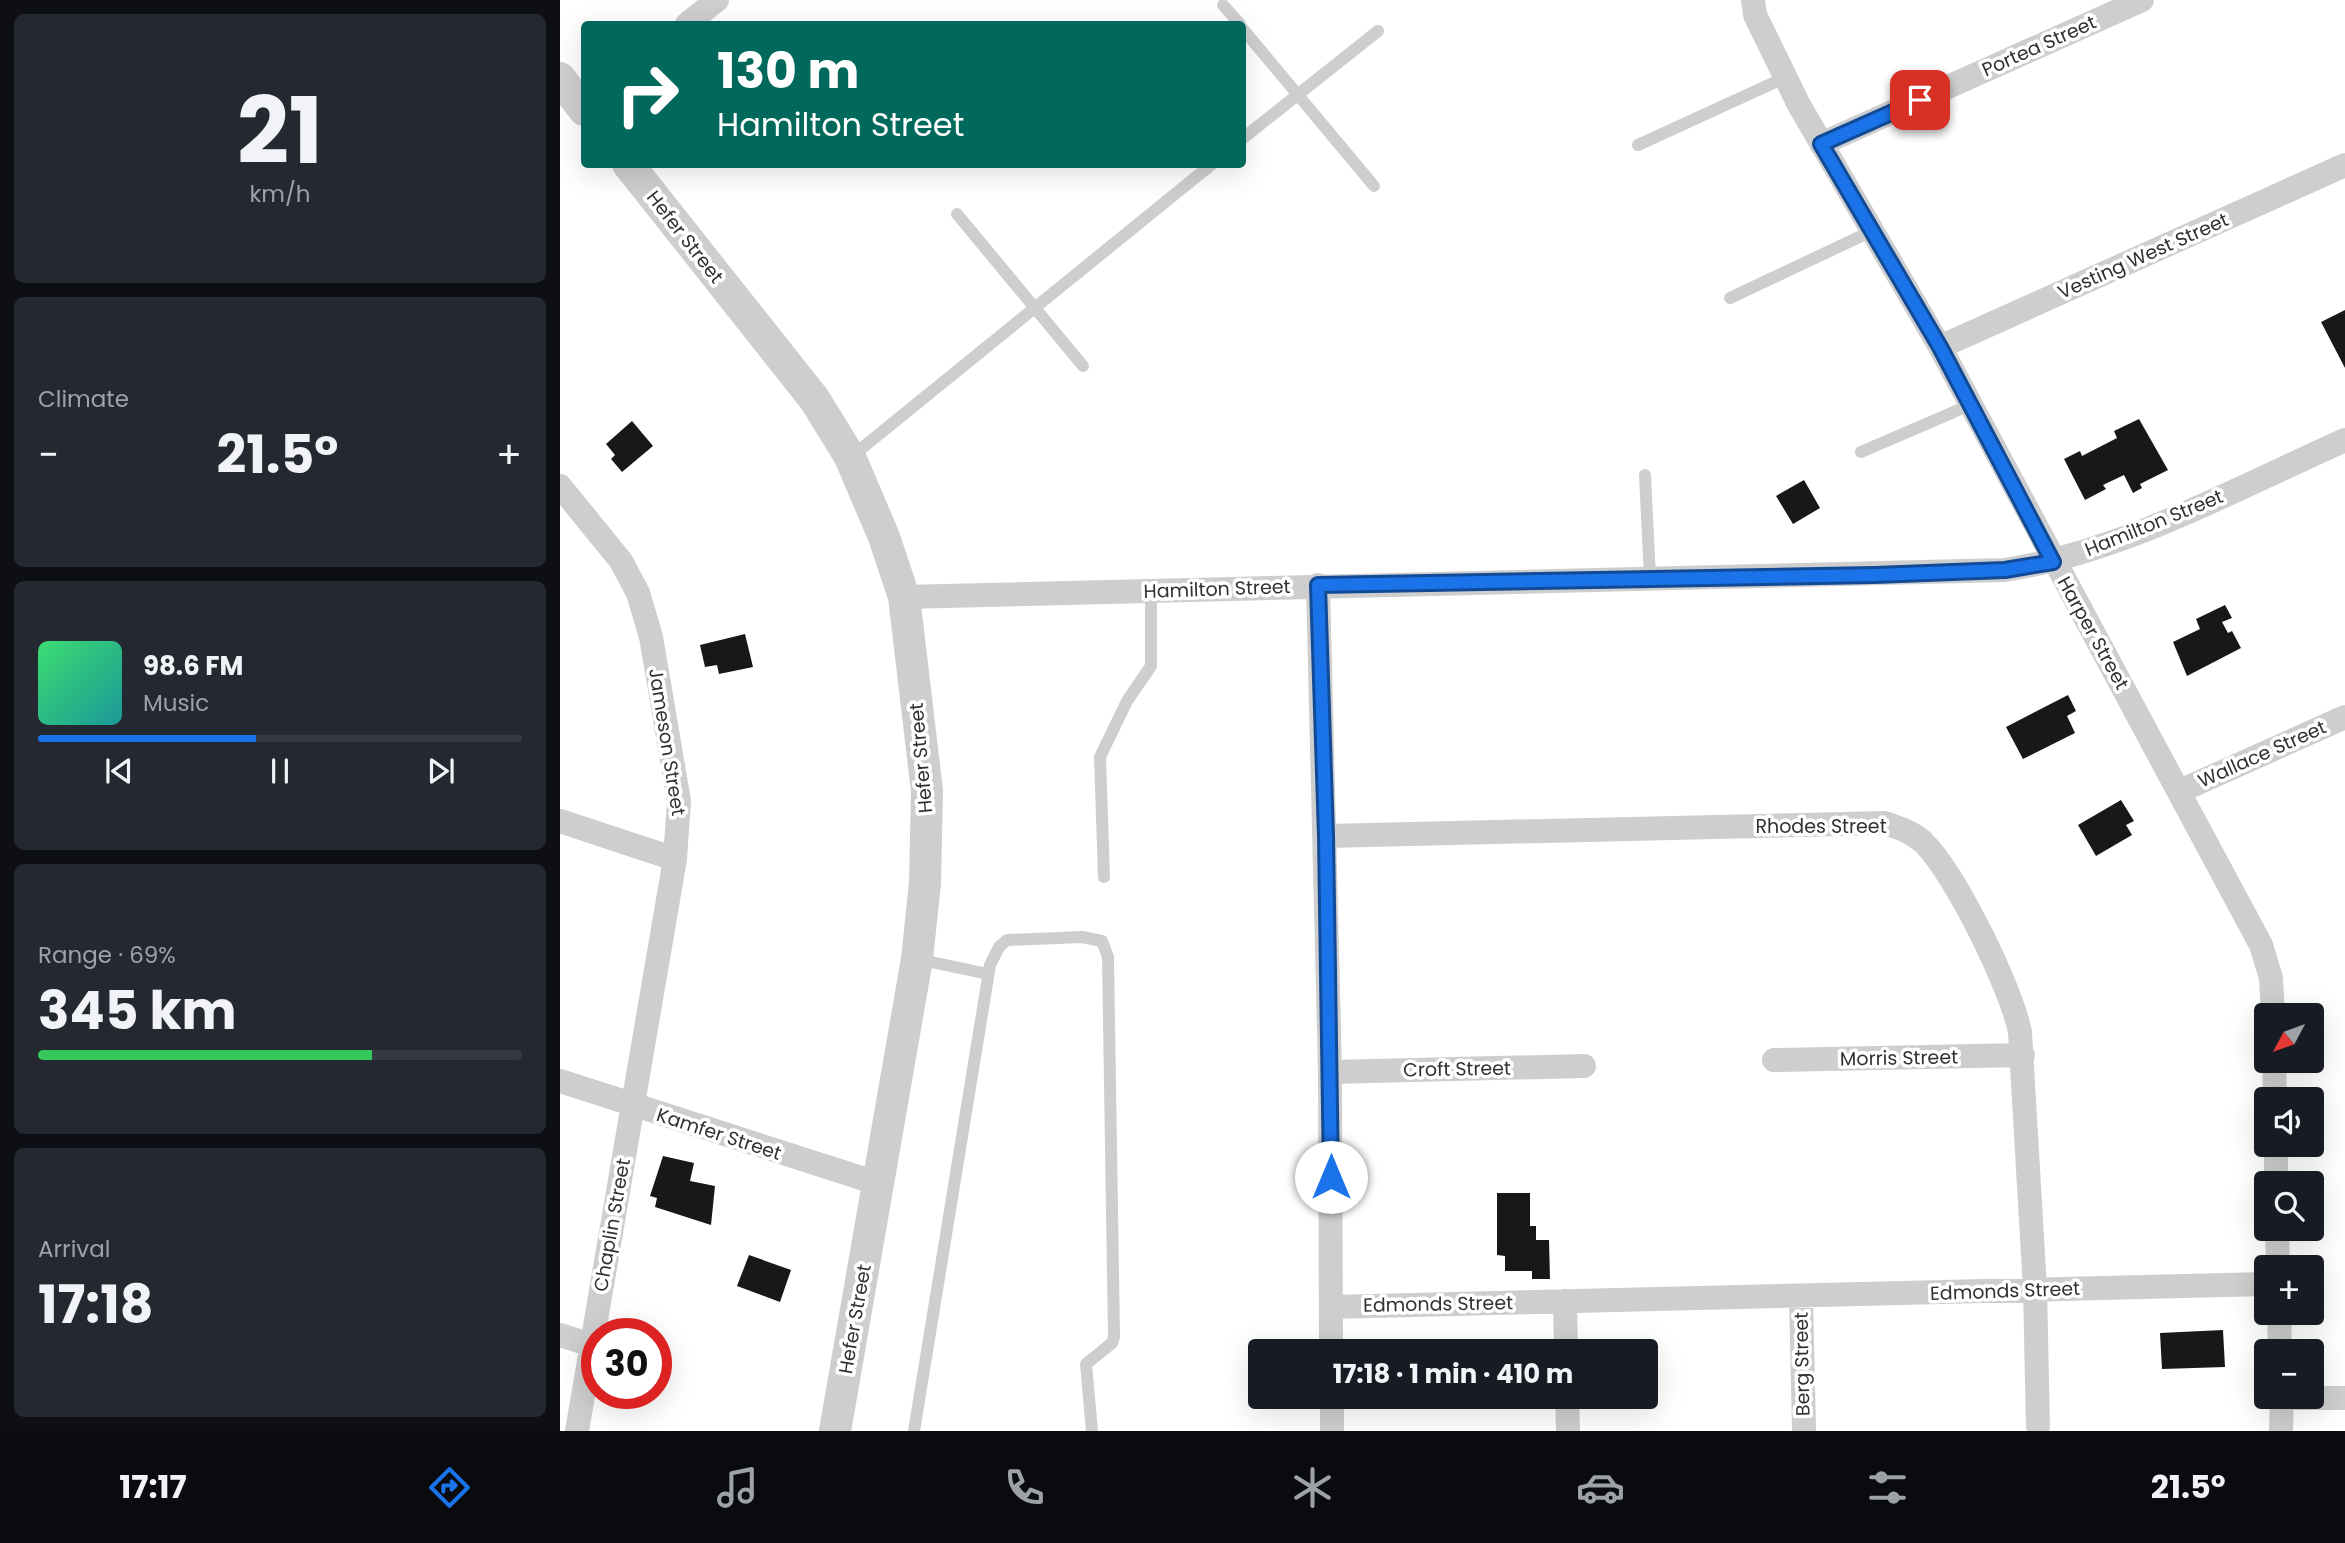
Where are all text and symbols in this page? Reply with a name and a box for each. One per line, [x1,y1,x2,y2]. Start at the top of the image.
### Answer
street label: Portea Street [1978,9,2101,83]
text: 130 m [717,37,859,105]
icon: right [602,49,693,140]
text: 21 [237,67,323,195]
pin [1890,70,1950,130]
icon: arrive [1901,81,1939,119]
text: Hamilton Street [717,102,964,147]
text: km/h [249,178,311,210]
street label: Hefer Street [640,185,730,289]
street label: Vesting West Street [2053,206,2233,306]
text: Climate [38,383,129,415]
text: 21.5° [217,418,338,491]
text: − [38,428,59,481]
text: + [496,428,522,481]
street label: Hamilton Street [2081,483,2227,563]
street label: Harper Street [2051,572,2135,694]
street label: Hamilton Street [1143,573,1291,605]
text: 98.6 FM [143,648,243,684]
street label: Jameson Street [642,666,692,818]
text: Music [143,687,209,719]
street label: Hefer Street [903,702,939,814]
street label: Wallace Street [2194,714,2330,794]
icon: previous [100,752,138,790]
icon: pause [261,752,299,790]
icon: next [422,752,460,790]
street label: Rhodes Street [1755,813,1887,840]
text: Range · 69% [38,939,176,971]
text: 345 km [38,974,237,1047]
north arrow [2254,1003,2324,1073]
map controls [2254,1003,2324,1409]
street label: Morris Street [1840,1043,1958,1073]
street label: Croft Street [1403,1055,1511,1083]
button: sound [2254,1087,2324,1157]
street label: Kamfer Street [653,1101,785,1167]
position arrow [1294,1140,1368,1214]
street label: Chaplin Street [587,1156,637,1294]
button: search [2254,1171,2324,1241]
text: Arrival [38,1233,110,1265]
button: + [2254,1255,2324,1325]
street label: Hefer Street [832,1262,878,1376]
text: 17:18 [38,1268,153,1341]
street label: Edmonds Street [1930,1275,2080,1307]
street label: Edmonds Street [1363,1289,1513,1319]
street label: Berg Street [1788,1312,1816,1416]
speed limit sign: 30 [581,1318,672,1409]
button: − [2254,1339,2324,1409]
text: 17:18 · 1 min · 410 m [1333,1356,1573,1392]
icon: directions [425,1463,474,1512]
icon: music [713,1463,762,1512]
icon: phone [1000,1463,1049,1512]
icon: climate [1288,1463,1337,1512]
icon: car [1576,1463,1625,1512]
icon: filters [1863,1463,1912,1512]
text: 17:17 [119,1464,187,1509]
text: 21.5° [2151,1464,2226,1509]

